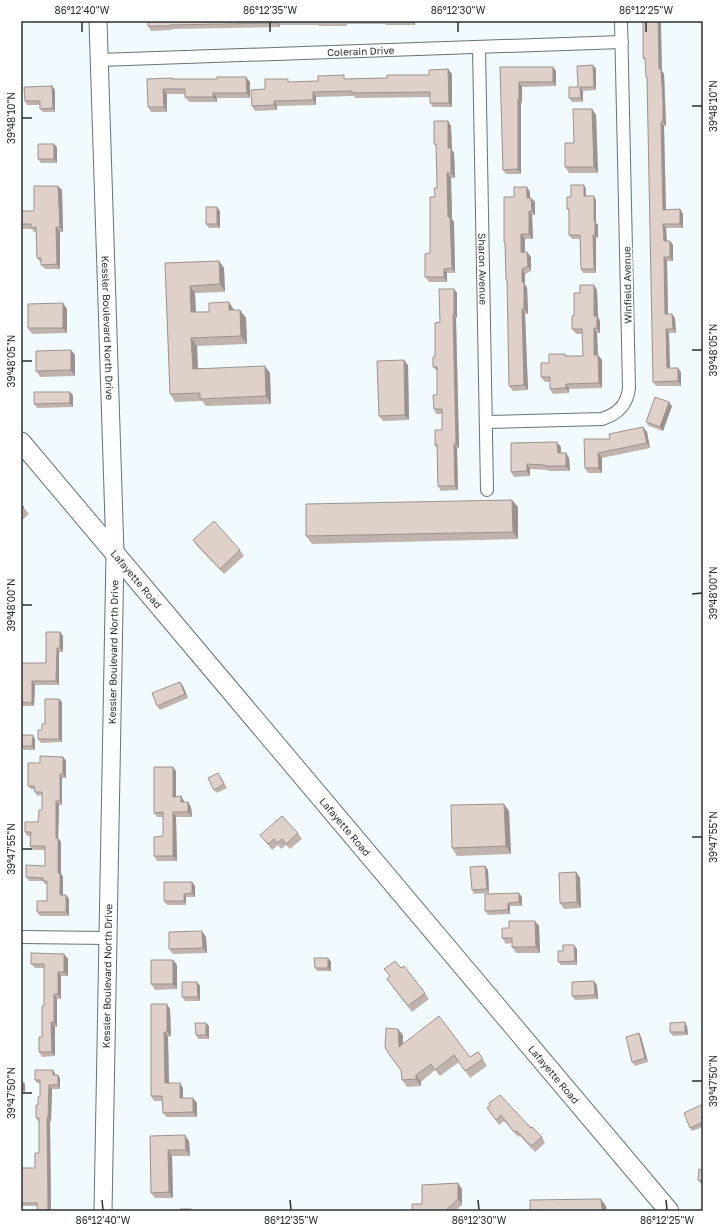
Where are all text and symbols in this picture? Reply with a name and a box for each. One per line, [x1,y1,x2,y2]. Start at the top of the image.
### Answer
text: 86°12'40"W [55,4,110,16]
text: 86°12'35"W [243,4,298,16]
text: 86°12'30"W [431,4,486,16]
text: 86°12'25"W [619,4,673,16]
street label: Colerain Drive [327,44,395,58]
text: 39°48'10"N [707,80,719,132]
text: 39°48'10"N [5,92,17,144]
street label: Sharon Avenue [476,233,490,305]
street label: Winfield Avenue [620,246,634,324]
street label: Kessler Boulevard North Drive [99,255,116,400]
text: 39°48'05"N [707,324,719,376]
text: 39°48'05"N [5,335,17,387]
street label: Lafayette Road [108,547,164,610]
text: 39°48'00"N [707,566,719,620]
text: 39°48'00"N [5,578,17,632]
street label: Kessler Boulevard North Drive [106,580,120,724]
street label: Lafayette Road [317,795,373,858]
text: 39°47'55"N [707,811,719,863]
text: 39°47'55"N [5,823,17,875]
street label: Kessler Boulevard North Drive [100,904,114,1048]
street label: Lafayette Road [526,1043,582,1106]
text: 39°47'50"N [707,1055,719,1107]
text: 39°47'50"N [5,1067,17,1119]
text: 86°12'40"W [76,1214,131,1226]
text: 86°12'35"W [264,1214,319,1226]
text: 86°12'30"W [452,1214,507,1226]
text: 86°12'25"W [640,1214,694,1226]

